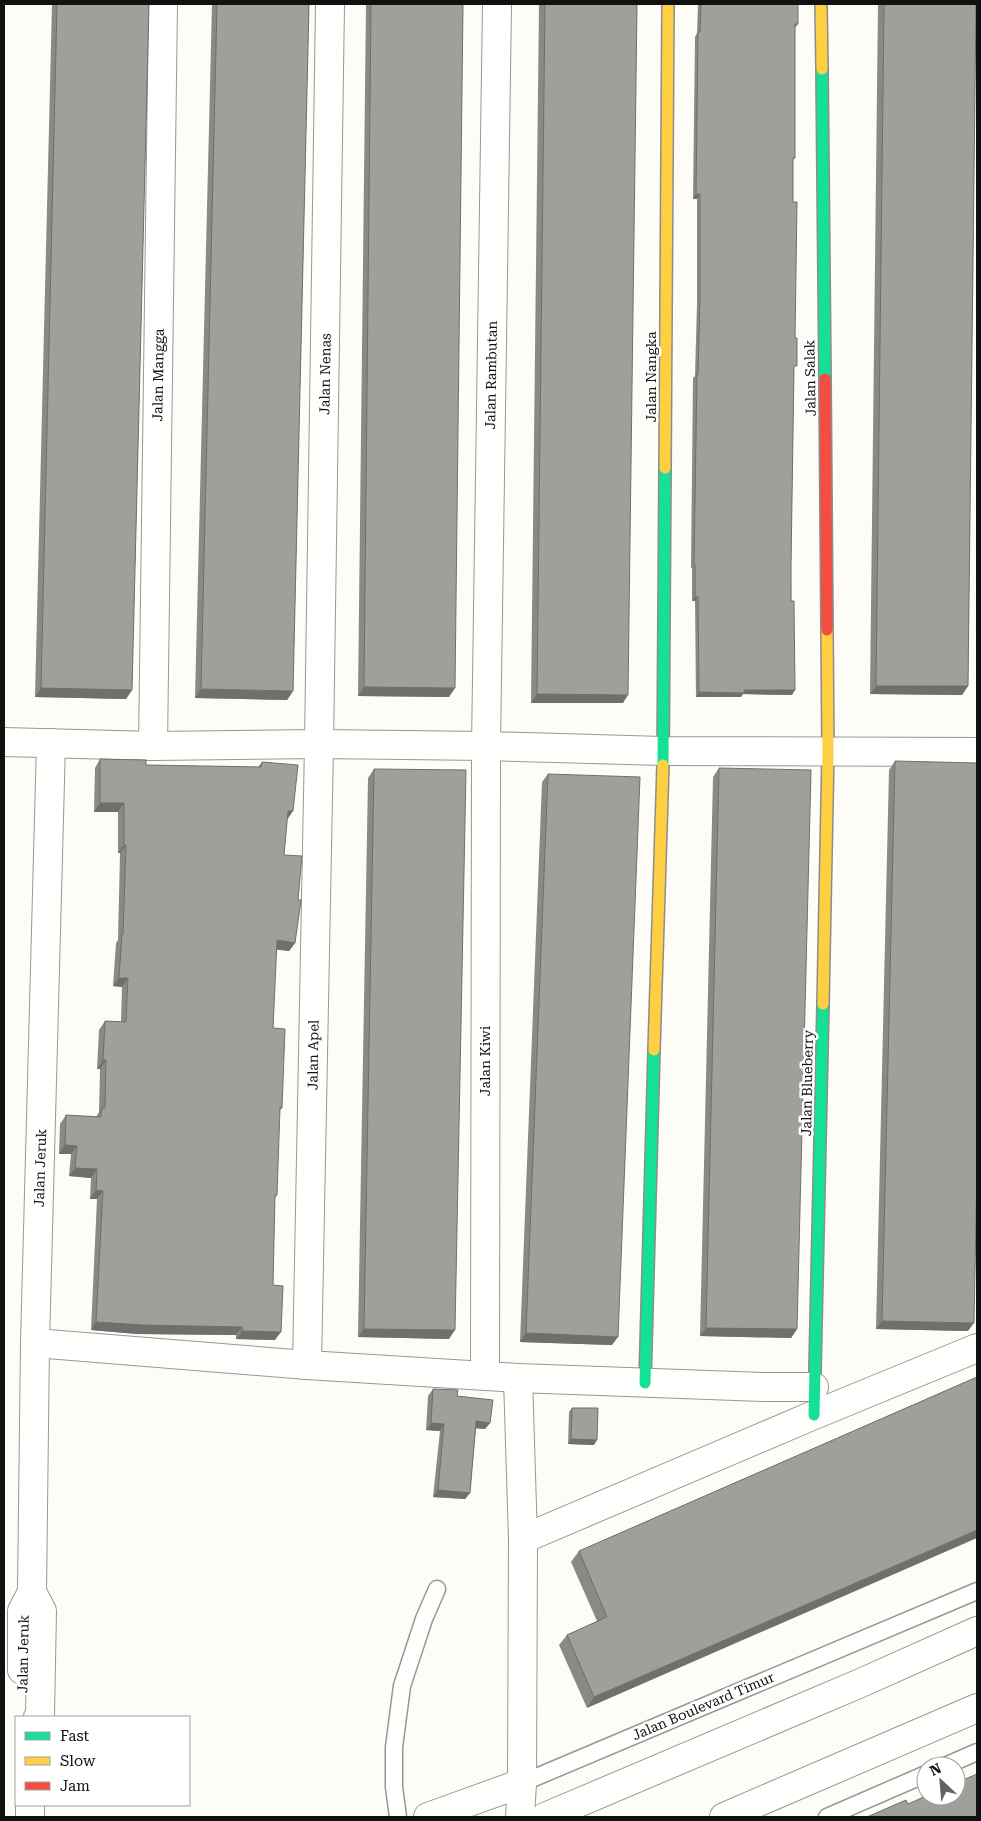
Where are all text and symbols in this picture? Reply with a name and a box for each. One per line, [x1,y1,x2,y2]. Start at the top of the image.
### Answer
street label: Jalan Rambutan [482,320,500,430]
street label: Jalan Mangga [149,328,167,422]
street label: Jalan Nangka [643,331,659,423]
street label: Jalan Nenas [316,333,334,415]
street label: Jalan Salak [801,339,819,417]
street label: Jalan Apel [304,1019,322,1090]
street label: Jalan Kiwi [477,1025,493,1096]
street label: Jalan Blueberry [798,1029,816,1136]
street label: Jalan Jeruk [31,1128,49,1207]
street label: Jalan Jeruk [14,1615,32,1693]
street label: Jalan Boulevard Timur [630,1669,777,1743]
legend [15,1716,190,1806]
text: Fast [60,1727,90,1745]
text: Slow [60,1752,96,1770]
north arrow [916,1756,966,1806]
text: N [927,1760,944,1779]
text: Jam [60,1777,90,1795]

